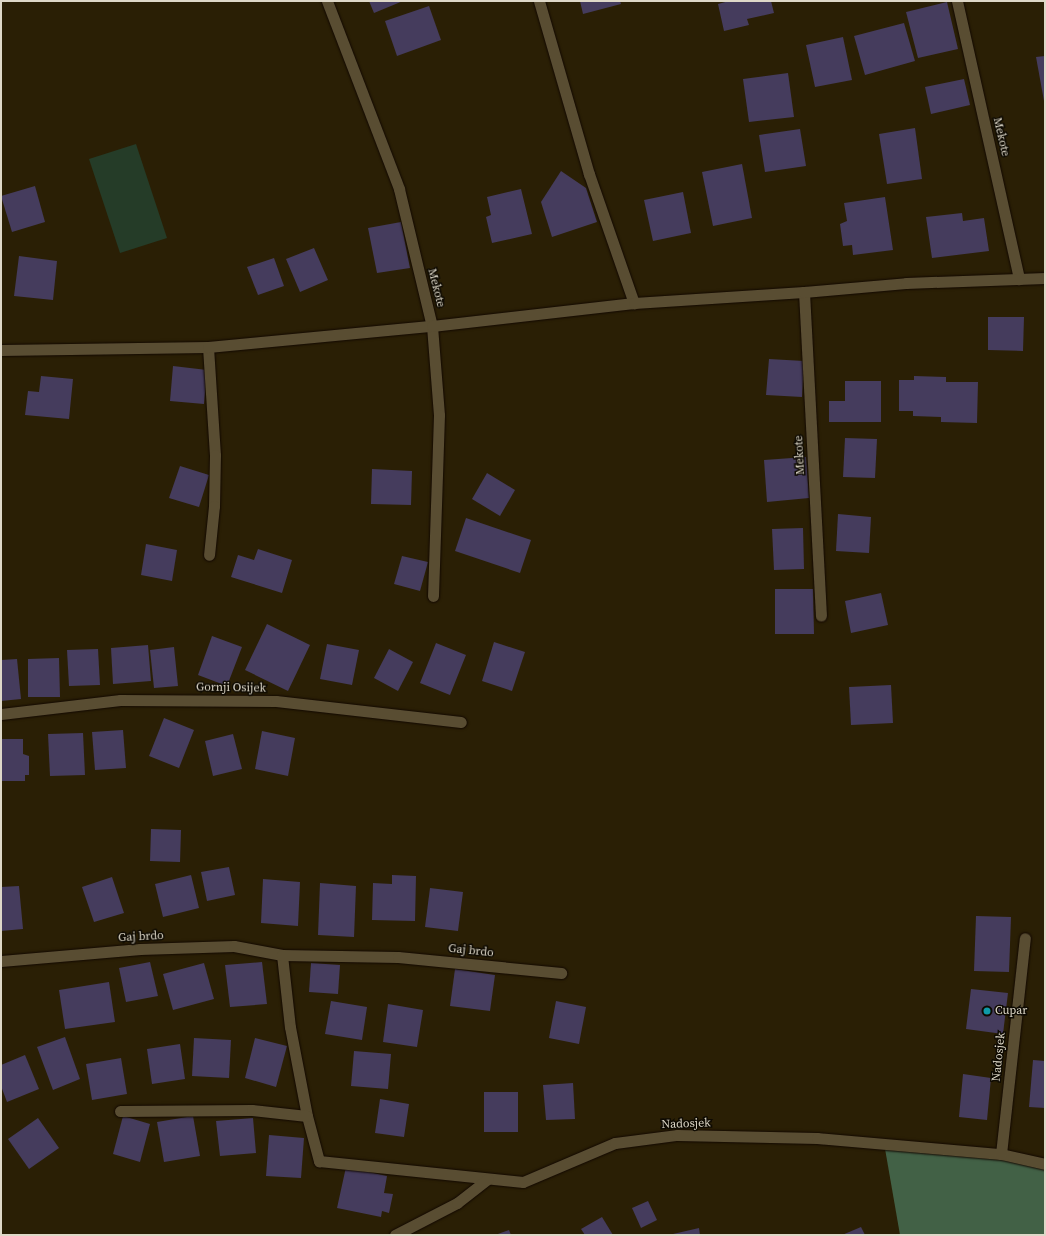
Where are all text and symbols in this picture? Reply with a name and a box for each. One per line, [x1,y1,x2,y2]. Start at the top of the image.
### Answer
street label: Mekote [990,116,1012,158]
street label: Mekote [424,267,448,309]
street label: Mekote [792,435,808,475]
street label: Gornji Osijek [196,680,266,696]
street label: Gaj brdo [118,929,164,945]
street label: Gaj brdo [448,941,494,961]
place label: Cupar [995,1004,1027,1018]
marker: Cupar [982,1006,992,1016]
street label: Nadosjek [989,1032,1009,1082]
street label: Nadosjek [661,1116,711,1132]

